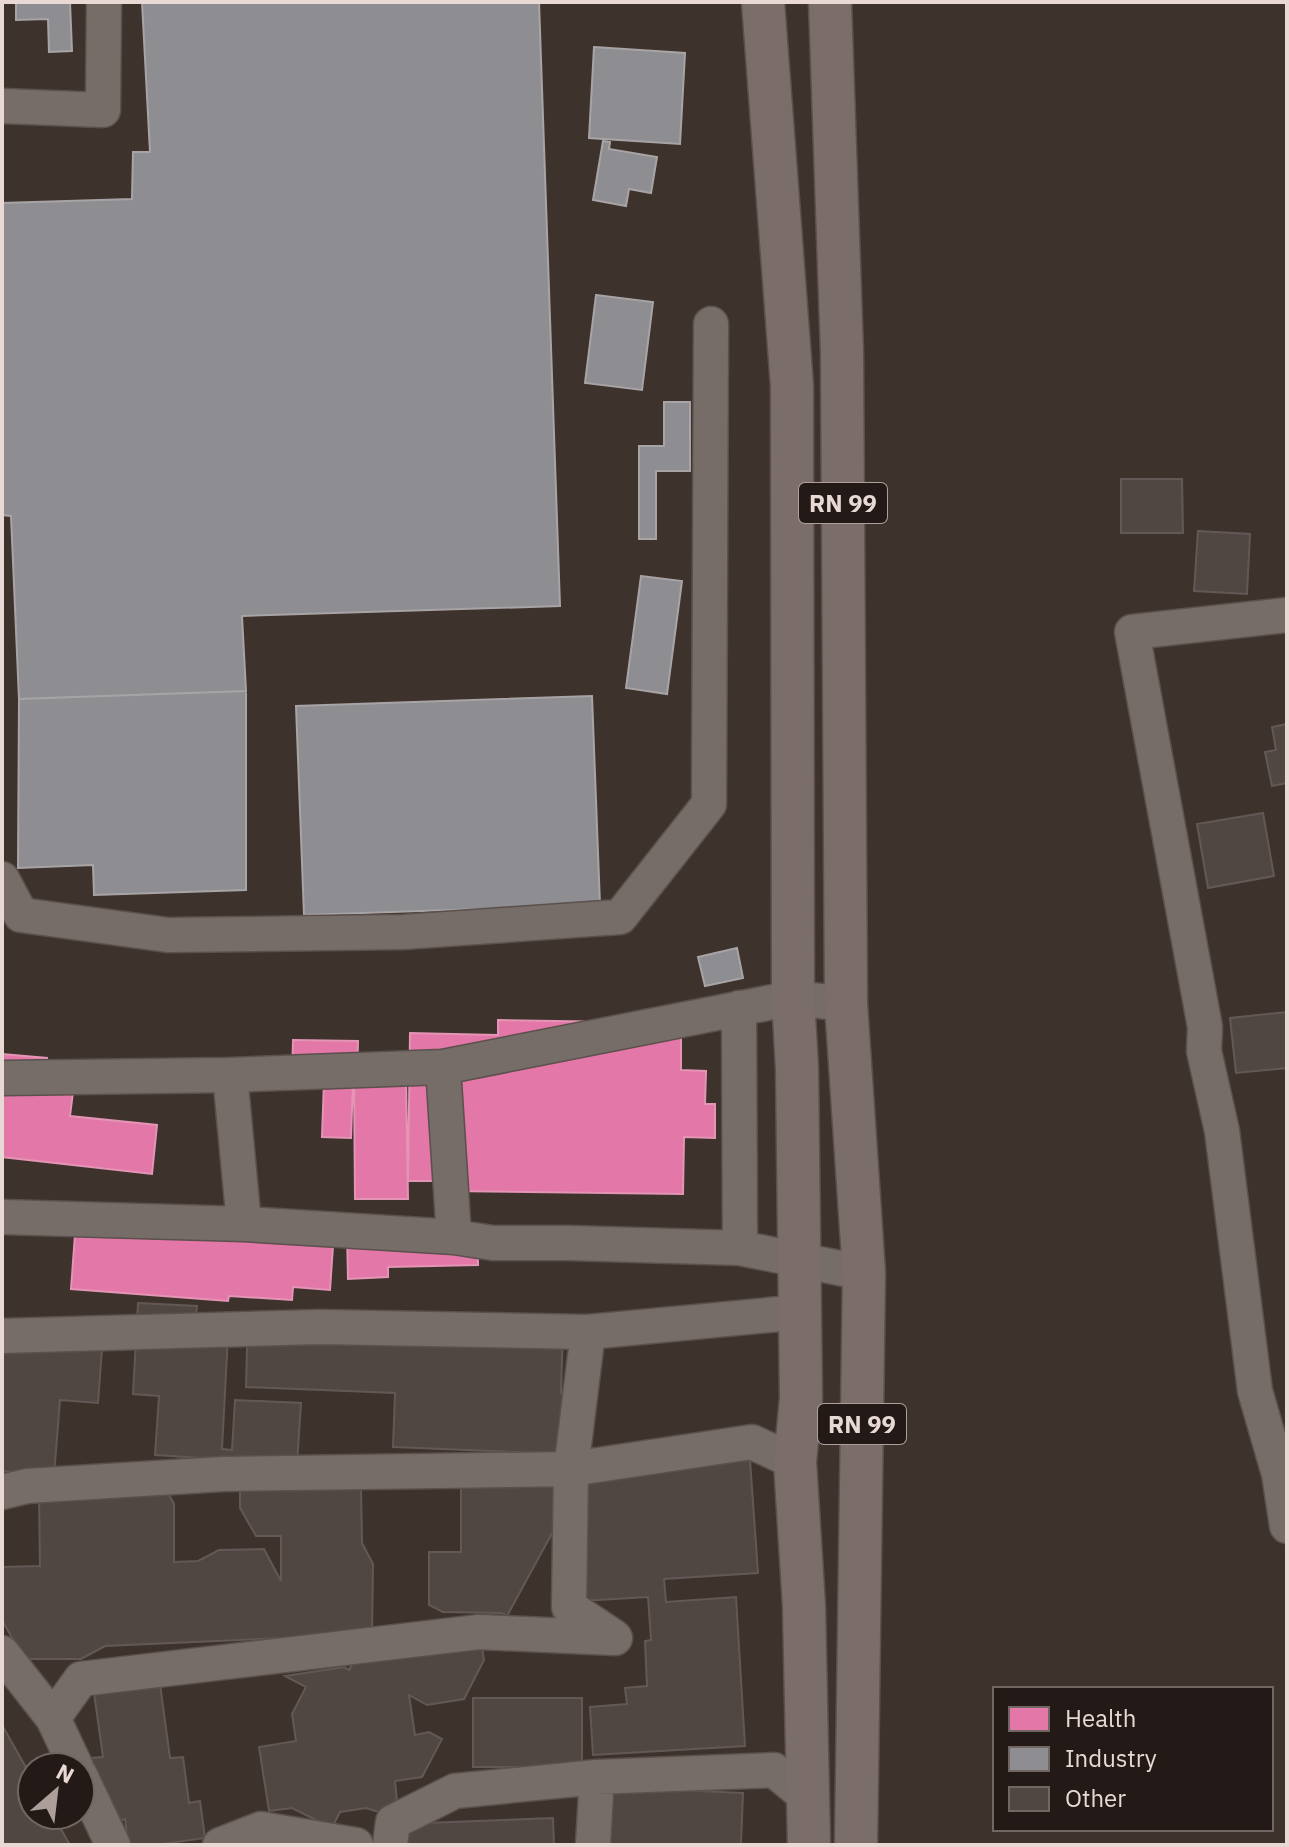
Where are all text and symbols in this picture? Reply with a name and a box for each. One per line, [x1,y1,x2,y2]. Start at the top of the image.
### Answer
road number: RN 99 [799,483,887,523]
road number: RN 99 [818,1404,906,1444]
legend [993,1687,1273,1831]
text: Health [1065,1702,1136,1734]
text: Industry [1065,1742,1157,1774]
north arrow [16,1751,96,1831]
text: N [52,1756,79,1789]
text: Other [1065,1782,1126,1814]

